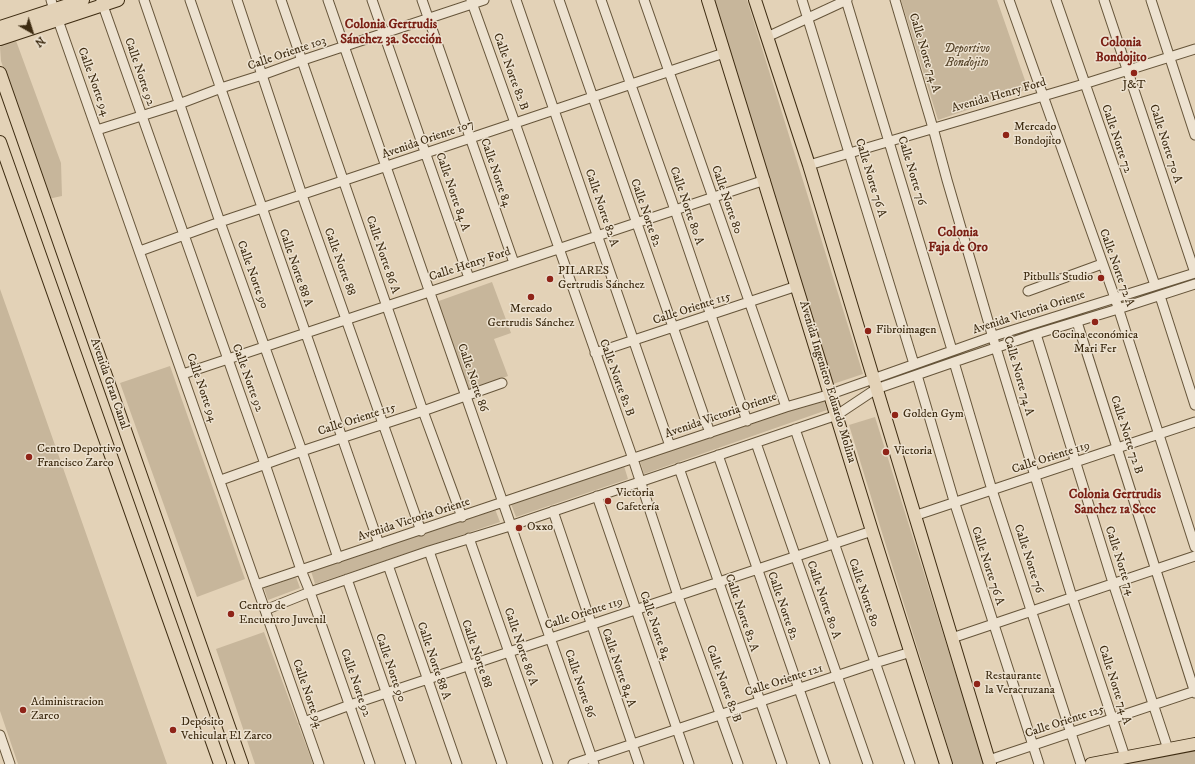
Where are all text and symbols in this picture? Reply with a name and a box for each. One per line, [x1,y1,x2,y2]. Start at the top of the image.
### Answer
north arrow [12,12,52,52]
street label: Calle Norte 74 A [905,12,943,94]
district label: Colonia Gertrudis Sánchez 3a. Sección [340,17,442,48]
street label: Calle Norte 82 B [489,31,531,113]
text: N [32,33,47,50]
street label: Calle Oriente 103 [246,34,328,74]
district label: Colonia Bondojito [1096,35,1146,66]
street label: Calle Norte 92 [121,36,157,108]
park label: Deportivo Bondojito [944,43,990,71]
street label: Calle Norte 94 [74,46,112,118]
marker: J&T [1129,68,1139,78]
street label: Avenida Henry Ford [950,76,1048,116]
place label: J&T [1122,79,1146,93]
street label: Calle Norte 72 [1098,103,1134,175]
street label: Calle Norte 70 A [1145,103,1185,185]
street label: Avenida Oriente 107 [380,117,476,163]
place label: Mercado Bondojito [1014,121,1061,149]
marker: Mercado Bondojito [1001,130,1011,140]
street label: Calle Norte 76 [894,135,928,207]
street label: Calle Norte 84 [476,137,514,209]
street label: Calle Norte 76 A [851,137,889,219]
street label: Calle Norte 84 A [432,151,472,233]
street label: Calle Norte 80 [708,164,744,236]
street label: Calle Norte 80 A [666,165,706,247]
street label: Calle Norte 82 A [581,167,621,249]
street label: Calle Norte 82 [627,177,663,249]
street label: Calle Norte 86 A [362,214,402,296]
district label: Colonia Faja de Oro [928,225,988,256]
street label: Calle Norte 88 [320,226,358,298]
street label: Calle Norte 88 A [275,227,315,309]
street label: Calle Norte 72 A [1095,227,1137,309]
street label: Calle Norte 90 [233,239,271,311]
street label: Calle Henry Ford [427,245,513,285]
place label: PILARES Gertrudis Sánchez [558,265,645,293]
place label: Pitbulls Studio [1023,271,1093,285]
marker: Pitbulls Studio [1096,273,1106,283]
marker: PILARES Gertrudis Sánchez [545,274,555,284]
street label: Avenida Victoria Oriente [971,288,1087,338]
street label: Calle Oriente 115 [651,290,733,328]
marker: Mercado Gertrudis Sánchez [526,292,536,302]
street label: Avenida Ingeniero Eduardo Molina [795,299,859,465]
place label: Mercado Gertrudis Sánchez [488,303,574,331]
marker: Cocina económica Mari Fer [1090,317,1100,327]
place label: Fibroimagen [876,324,937,338]
marker: Fibroimagen [863,326,873,336]
place label: Cocina económica Mari Fer [1052,329,1138,357]
street label: Calle Norte 74 A [1000,334,1036,418]
street label: Avenida Gran Canal [87,337,131,431]
street label: Calle Norte 82 B [595,337,637,419]
street label: Calle Norte 92 [228,342,266,414]
street label: Calle Norte 86 [454,342,490,414]
street label: Calle Norte 94 [182,352,220,424]
street label: Avenida Victoria Oriente [663,390,779,442]
street label: Calle Norte 72 B [1107,394,1145,476]
street label: Calle Oriente 115 [316,401,398,439]
place label: Golden Gym [903,408,964,422]
marker: Golden Gym [890,410,900,420]
street label: Calle Oriente 119 [1010,439,1092,477]
place label: Centro Deportivo Francisco Zarco [37,443,121,471]
place label: Victoria [894,445,932,459]
marker: Victoria [881,447,891,457]
marker: Centro Deportivo Francisco Zarco [24,452,34,462]
place label: Victoria Cafetería [616,487,659,515]
district label: Colonia Gertrudis Sanchez 1a Secc [1069,487,1161,518]
street label: Avenida Victoria Oriente [356,495,472,545]
marker: Victoria Cafetería [603,496,613,506]
place label: Oxxo [527,521,553,535]
marker: Oxxo [514,523,524,533]
street label: Calle Norte 76 [1010,523,1046,595]
street label: Calle Norte 76 A [968,525,1006,607]
street label: Calle Norte 74 [1101,525,1137,597]
street label: Calle Norte 80 [845,557,881,629]
street label: Calle Norte 80 A [803,559,843,641]
street label: Calle Norte 82 [764,570,800,642]
street label: Calle Norte 82 A [721,572,761,654]
street label: Calle Norte 84 [635,590,673,662]
street label: Calle Oriente 119 [543,595,625,633]
place label: Centro de Encuentro Juvenil [239,600,326,628]
street label: Calle Norte 86 A [500,606,540,688]
marker: Centro de Encuentro Juvenil [226,609,236,619]
street label: Calle Norte 88 [458,618,494,690]
street label: Calle Norte 88 A [413,620,453,702]
street label: Calle Norte 84 A [598,627,638,709]
street label: Calle Norte 90 [372,632,408,704]
street label: Calle Norte 82 B [702,643,744,725]
street label: Calle Norte 74 A [1094,644,1134,726]
street label: Calle Norte 92 [337,647,373,719]
street label: Calle Norte 86 [561,648,597,720]
street label: Calle Norte 94 [288,658,326,730]
street label: Calle Oriente 121 [743,662,825,700]
place label: Restaurante la Veracruzana [985,670,1055,698]
marker: Restaurante la Veracruzana [972,679,982,689]
place label: Administracion Zarco [31,696,104,724]
street label: Calle Oriente 125 [1023,702,1107,742]
marker: Administracion Zarco [18,705,28,715]
place label: Depósito Vehicular El Zarco [181,716,272,744]
marker: Depósito Vehicular El Zarco [168,725,178,735]

